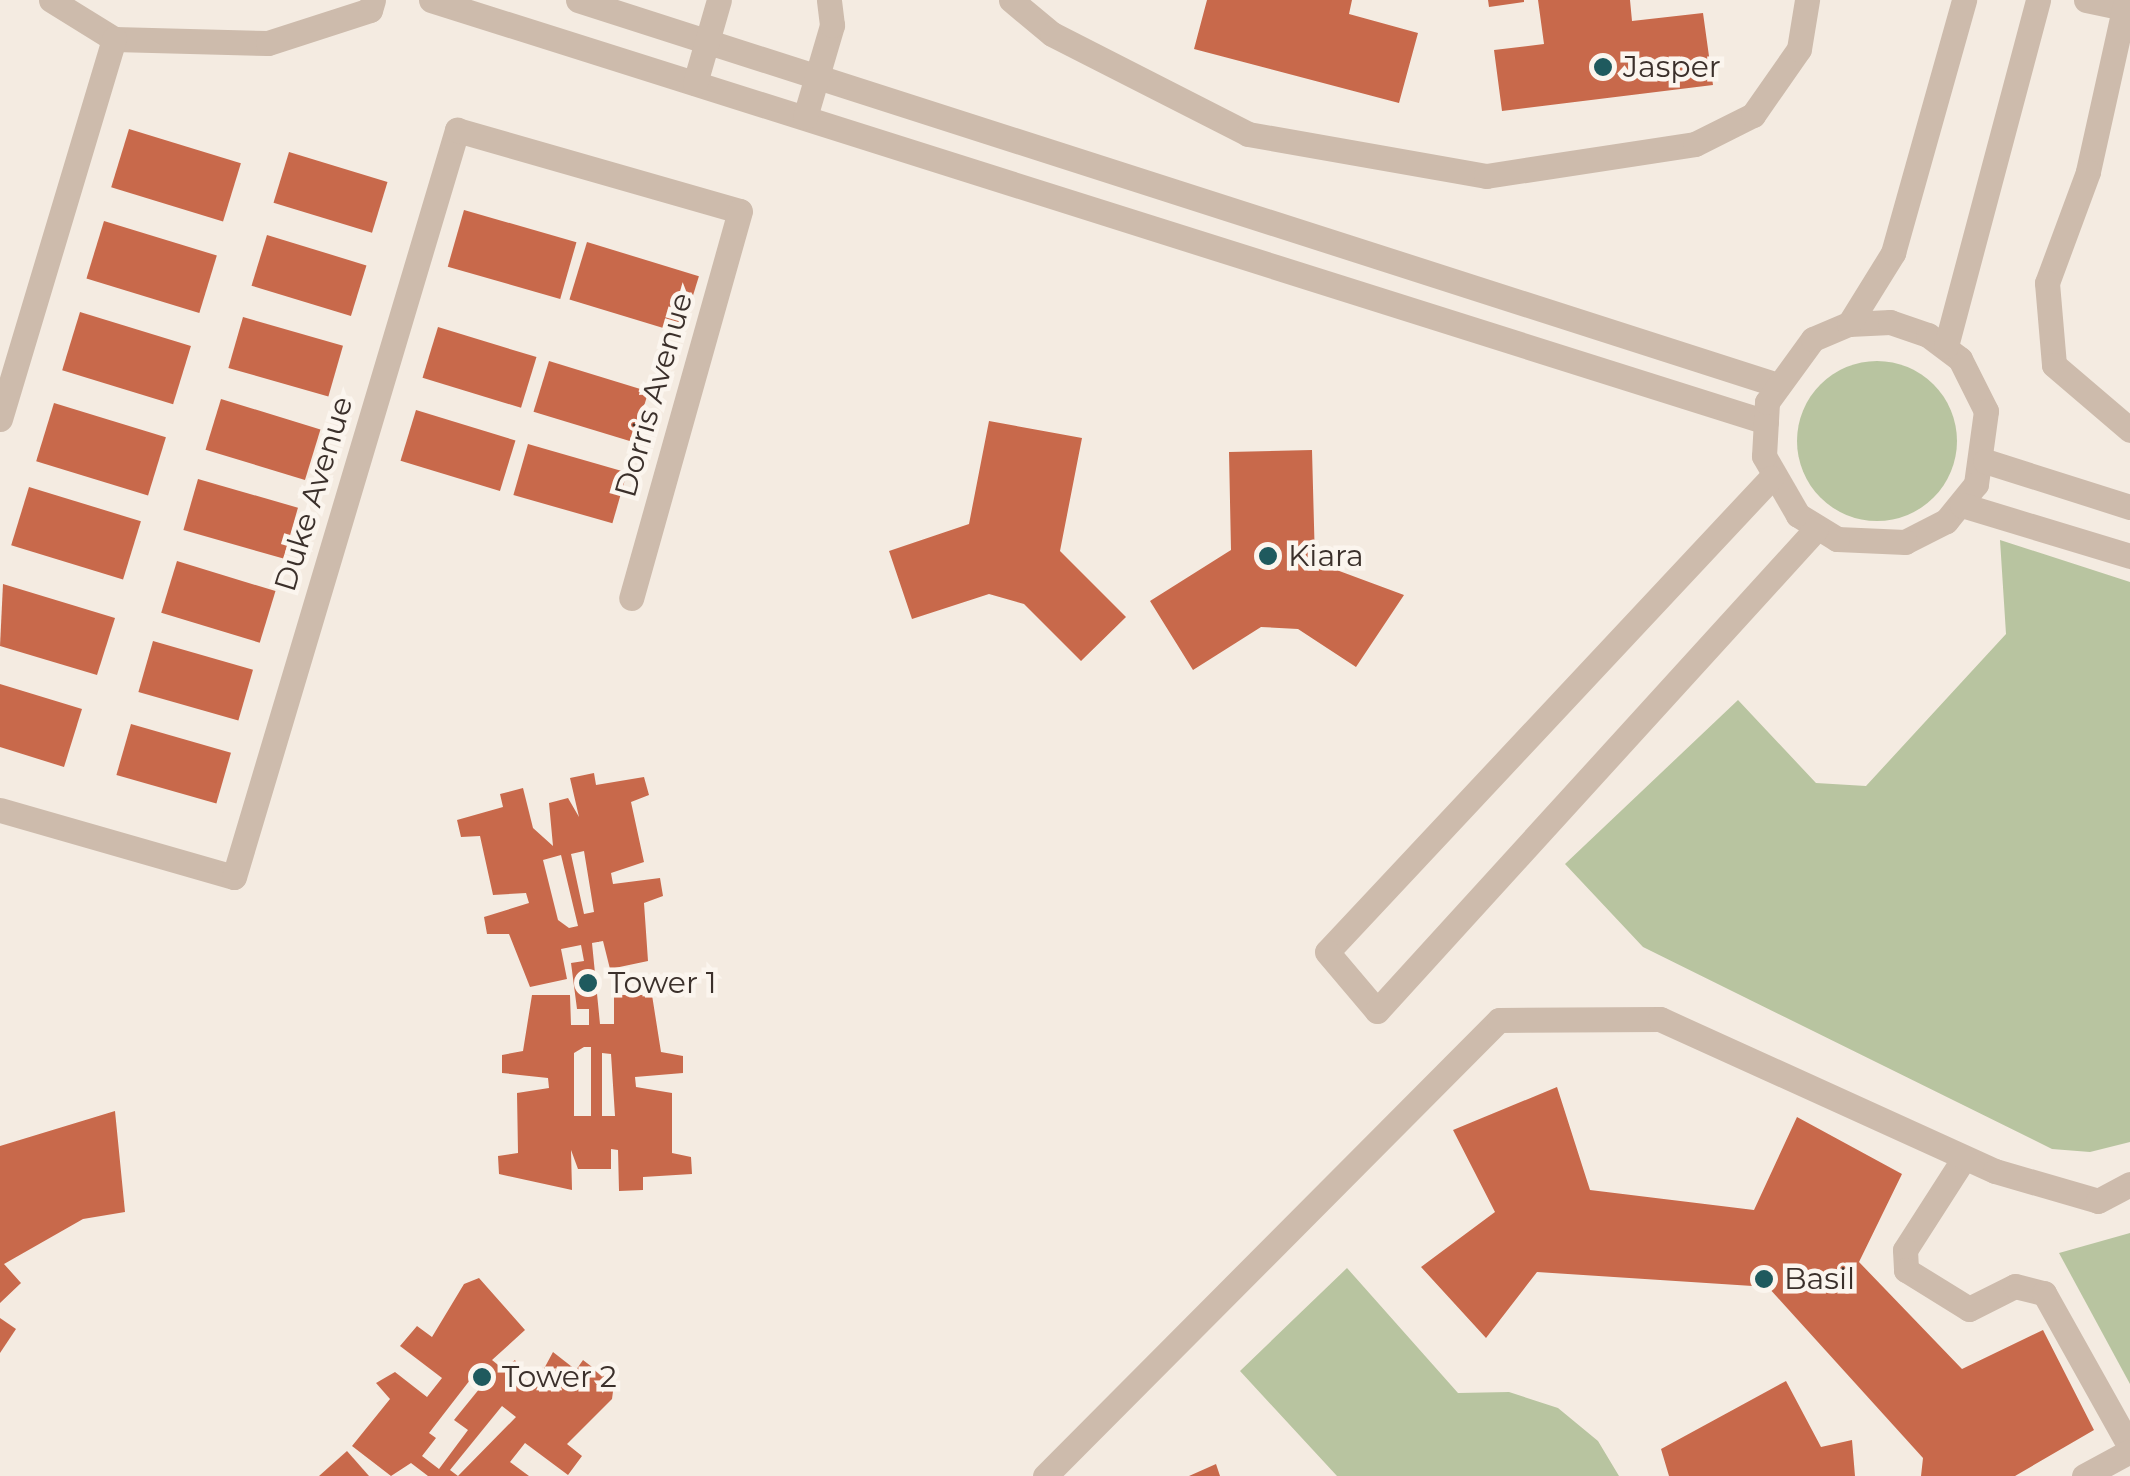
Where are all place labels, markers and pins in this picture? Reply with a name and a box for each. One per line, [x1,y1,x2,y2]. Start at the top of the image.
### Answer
place label: Jasper [1623,49,1721,85]
marker: Jasper [1592,56,1614,78]
place label: Kiara [1288,538,1364,574]
marker: Kiara [1257,545,1279,567]
place label: Tower 1 [608,965,717,1001]
marker: Tower 1 [577,972,599,994]
place label: Basil [1784,1261,1855,1297]
marker: Basil [1753,1268,1775,1290]
place label: Tower 2 [502,1359,617,1395]
marker: Tower 2 [471,1366,493,1388]

